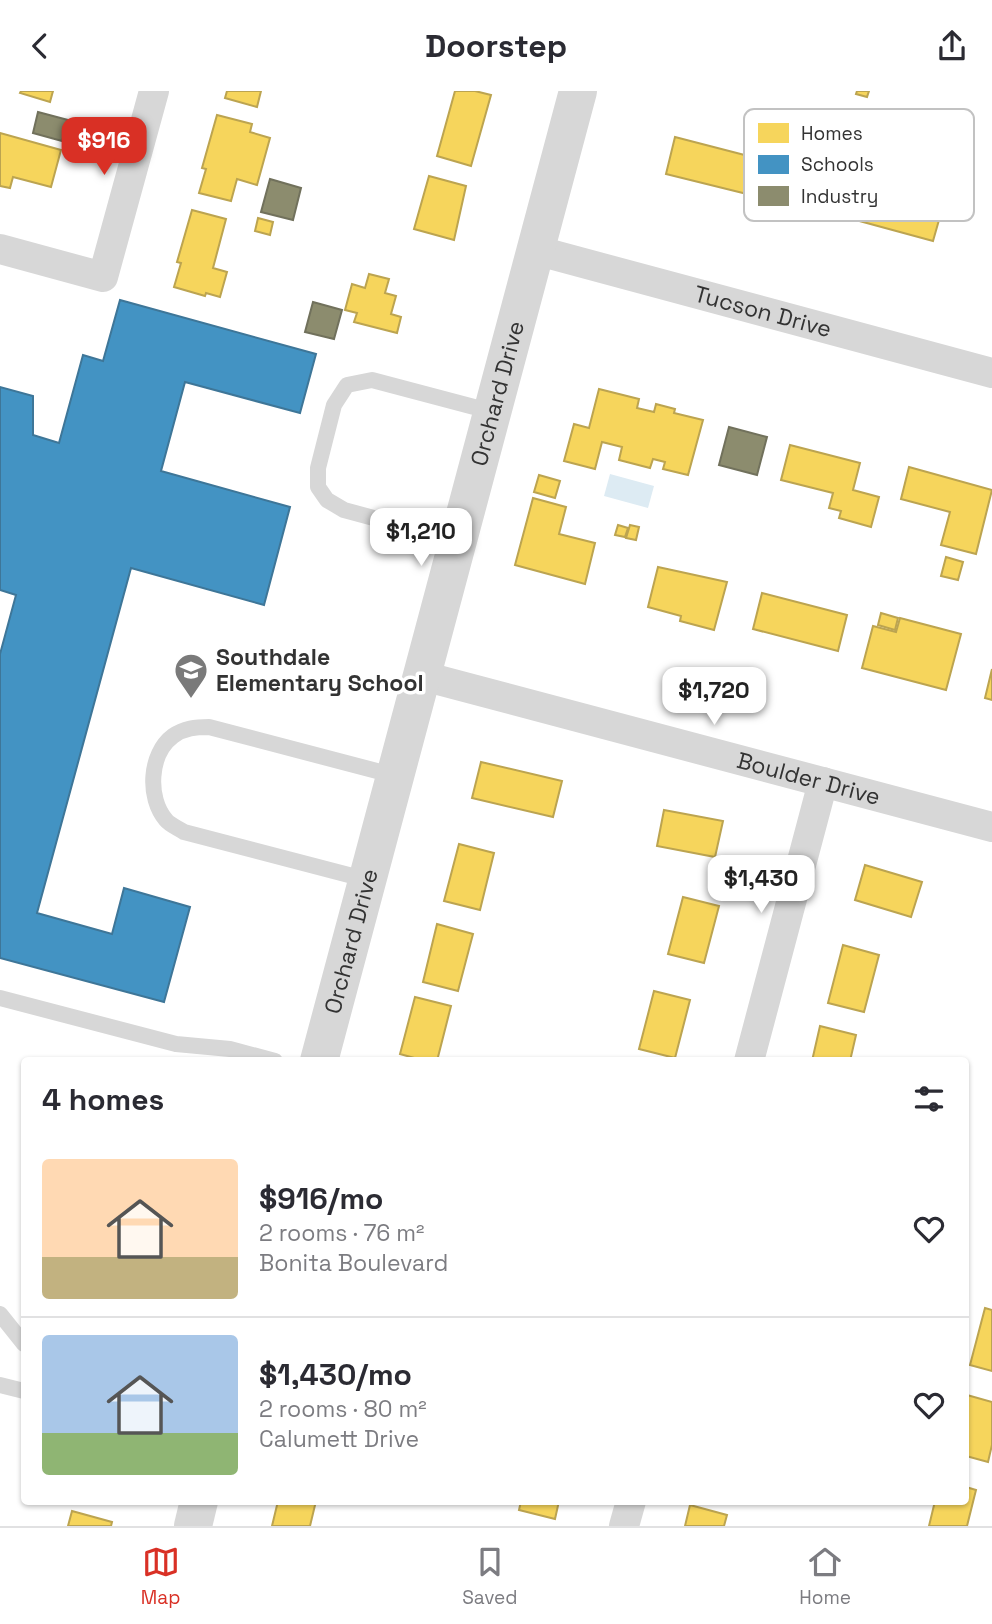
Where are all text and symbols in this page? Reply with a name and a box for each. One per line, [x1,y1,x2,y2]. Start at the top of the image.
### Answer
text: Doorstep [425,26,567,66]
icon: back [21,27,59,65]
icon: share [933,27,971,65]
legend [744,109,974,221]
pin: $916 [63,118,145,177]
text: Homes [801,121,863,146]
text: $916 [78,125,130,155]
text: Schools [801,152,874,177]
text: Industry [801,184,878,209]
street label: Tucson Drive [691,279,835,344]
street label: Orchard Drive [464,318,531,469]
pin: $1,210 [364,509,478,568]
text: $1,210 [386,516,456,546]
place label: Southdale Elementary School [216,642,424,698]
school or university icon: Southdale Elementary School [172,651,210,700]
pin: $1,720 [657,667,771,727]
text: $1,720 [678,675,750,705]
street label: Boulder Drive [734,745,884,812]
pin: $1,430 [704,855,818,915]
text: $1,430 [724,863,798,893]
street label: Orchard Drive [317,865,385,1017]
text: 4 homes [42,1080,164,1119]
icon: filters [910,1080,948,1118]
text: $916/mo [259,1179,383,1218]
icon: home [98,1187,182,1271]
icon: heart [910,1210,948,1248]
text: 2 rooms · 76 m² [259,1218,424,1248]
text: Bonita Boulevard [259,1248,448,1278]
text: $1,430/mo [259,1355,412,1394]
icon: home [98,1363,182,1447]
icon: heart [910,1386,948,1424]
text: 2 rooms · 80 m² [259,1394,427,1424]
text: Calumett Drive [259,1424,419,1454]
tab: Map [141,1543,180,1610]
tab: Saved [462,1543,518,1610]
tab: Home [799,1543,851,1610]

